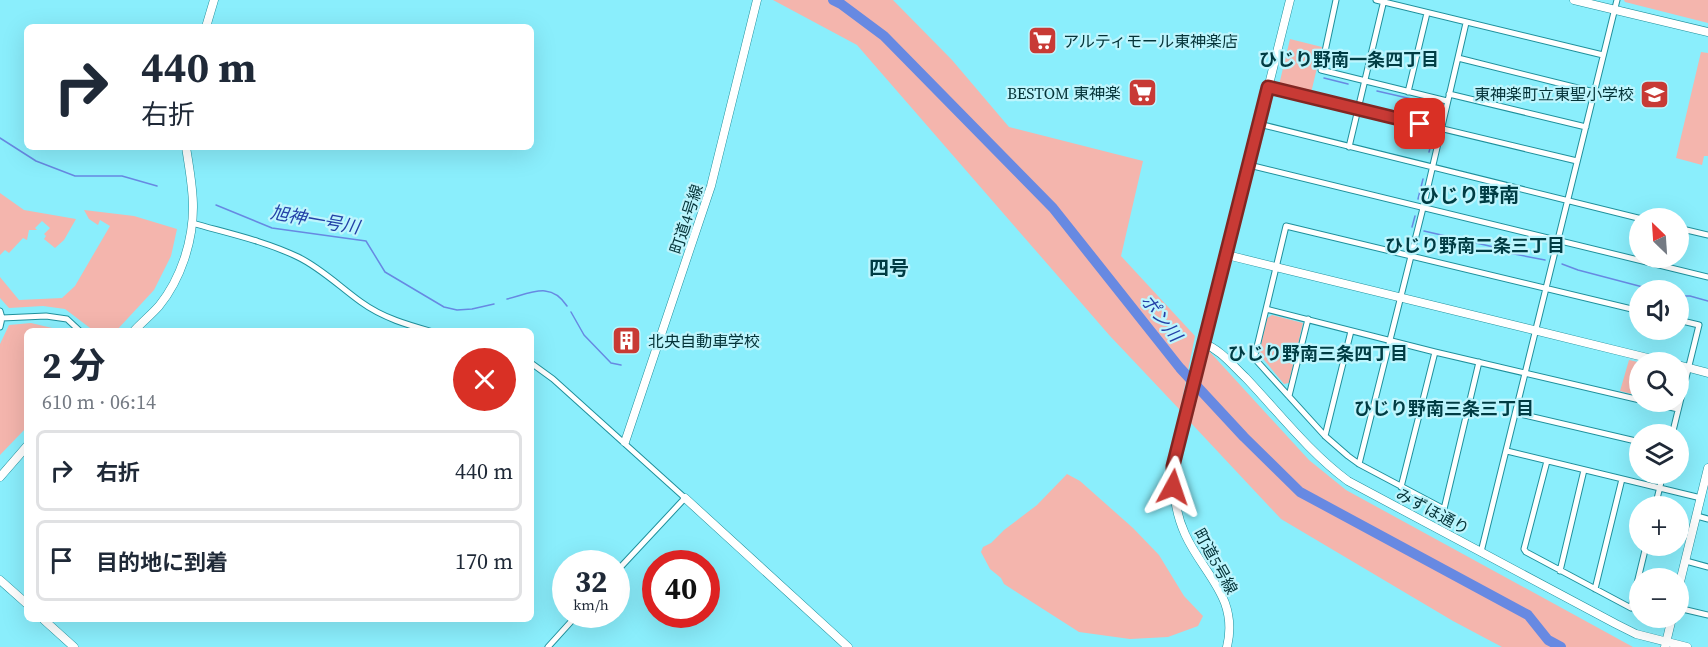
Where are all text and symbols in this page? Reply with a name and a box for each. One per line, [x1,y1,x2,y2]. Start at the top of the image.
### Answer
supermarket icon: アルティモール東神楽店 [1026,25,1058,57]
place label: アルティモール東神楽店 [1063,30,1238,52]
text: 440 m [141,38,256,96]
district label: ひじり野南一条四丁目 [1259,47,1439,72]
icon: right [42,48,120,126]
supermarket icon: BESTOM 東神楽 [1126,77,1158,109]
school or university icon: 東神楽町立東聖小学校 [1639,78,1671,110]
place label: BESTOM 東神楽 [1007,82,1121,104]
place label: 東神楽町立東聖小学校 [1474,83,1634,105]
text: 右折 [141,96,195,133]
pin [1394,98,1445,149]
icon: arrive [1403,107,1436,140]
street label: 町道4号線 [664,181,708,257]
district label: ひじり野南 [1419,181,1519,209]
water label: 旭神一号川 [269,199,364,240]
north arrow [1629,208,1689,268]
map controls [1629,208,1689,628]
district label: ひじり野南二条三丁目 [1385,233,1565,258]
district label: 四号 [869,254,909,282]
button: sound [1629,280,1689,340]
water label: ポン川 [1135,289,1189,348]
building icon: 北央自動車学校 [611,325,643,357]
place label: 北央自動車学校 [648,330,760,352]
text: 2 分 [42,341,105,390]
district label: ひじり野南三条四丁目 [1228,341,1408,366]
button: close [453,348,516,411]
button: search [1629,352,1689,412]
text: 610 m · 06:14 [42,388,156,416]
district label: ひじり野南三条三丁目 [1354,396,1534,421]
button: layers [1629,424,1689,484]
icon: right [45,454,78,487]
position arrow [1141,455,1205,519]
text: 440 m [455,456,513,486]
text: 右折 [96,457,140,487]
street label: みずほ通り [1393,483,1473,539]
button: + [1629,496,1689,556]
street label: 町道5号線 [1189,524,1243,598]
icon: arrive [45,544,78,577]
text: 170 m [455,546,513,576]
text: 目的地に到着 [96,547,228,577]
speed limit sign: 40 [642,550,720,628]
text: 32 [575,561,607,602]
button: − [1629,568,1689,628]
text: km/h [573,594,609,615]

